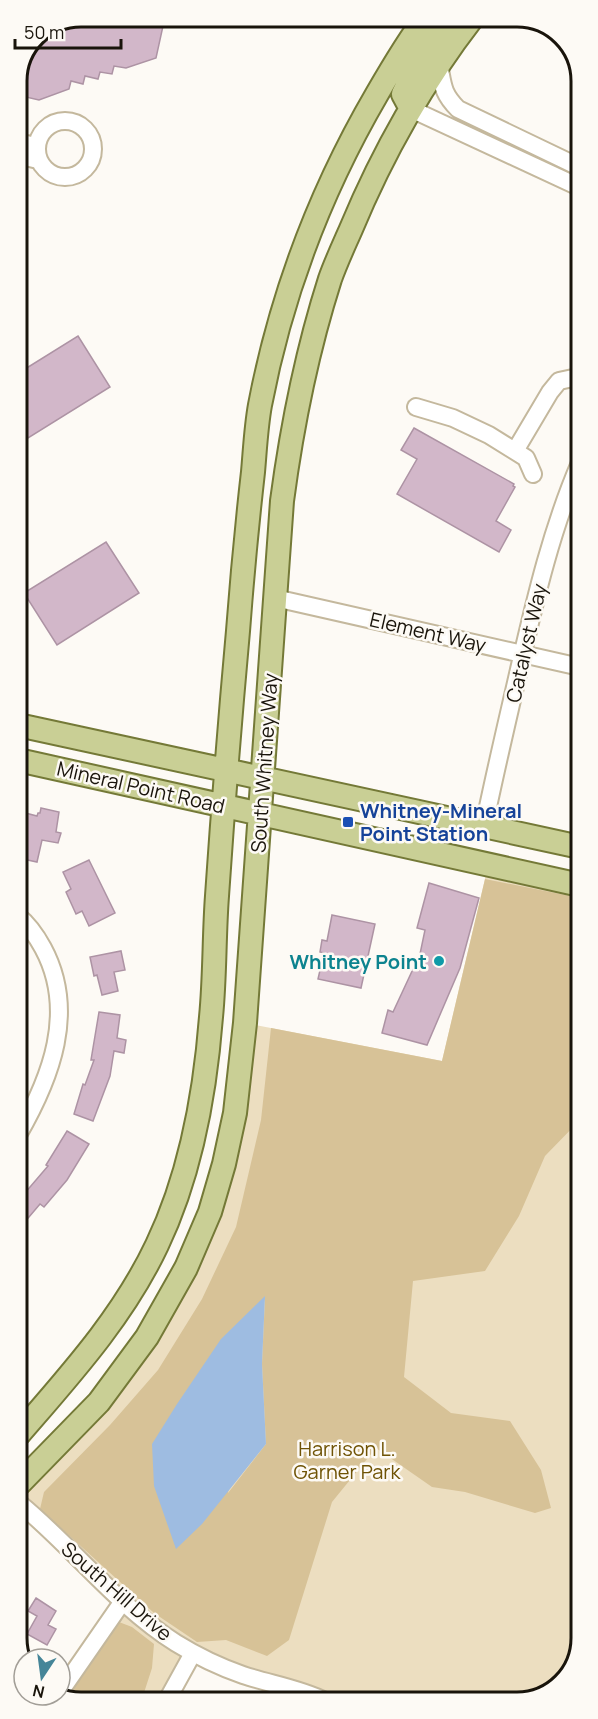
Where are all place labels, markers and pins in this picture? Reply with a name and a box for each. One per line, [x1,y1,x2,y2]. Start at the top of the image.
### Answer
place label: Whitney-Mineral Point Station [360,797,522,847]
marker: Whitney-Mineral Point Station [341,815,355,829]
place label: Whitney Point [290,948,427,975]
marker: Whitney Point [432,954,446,968]

